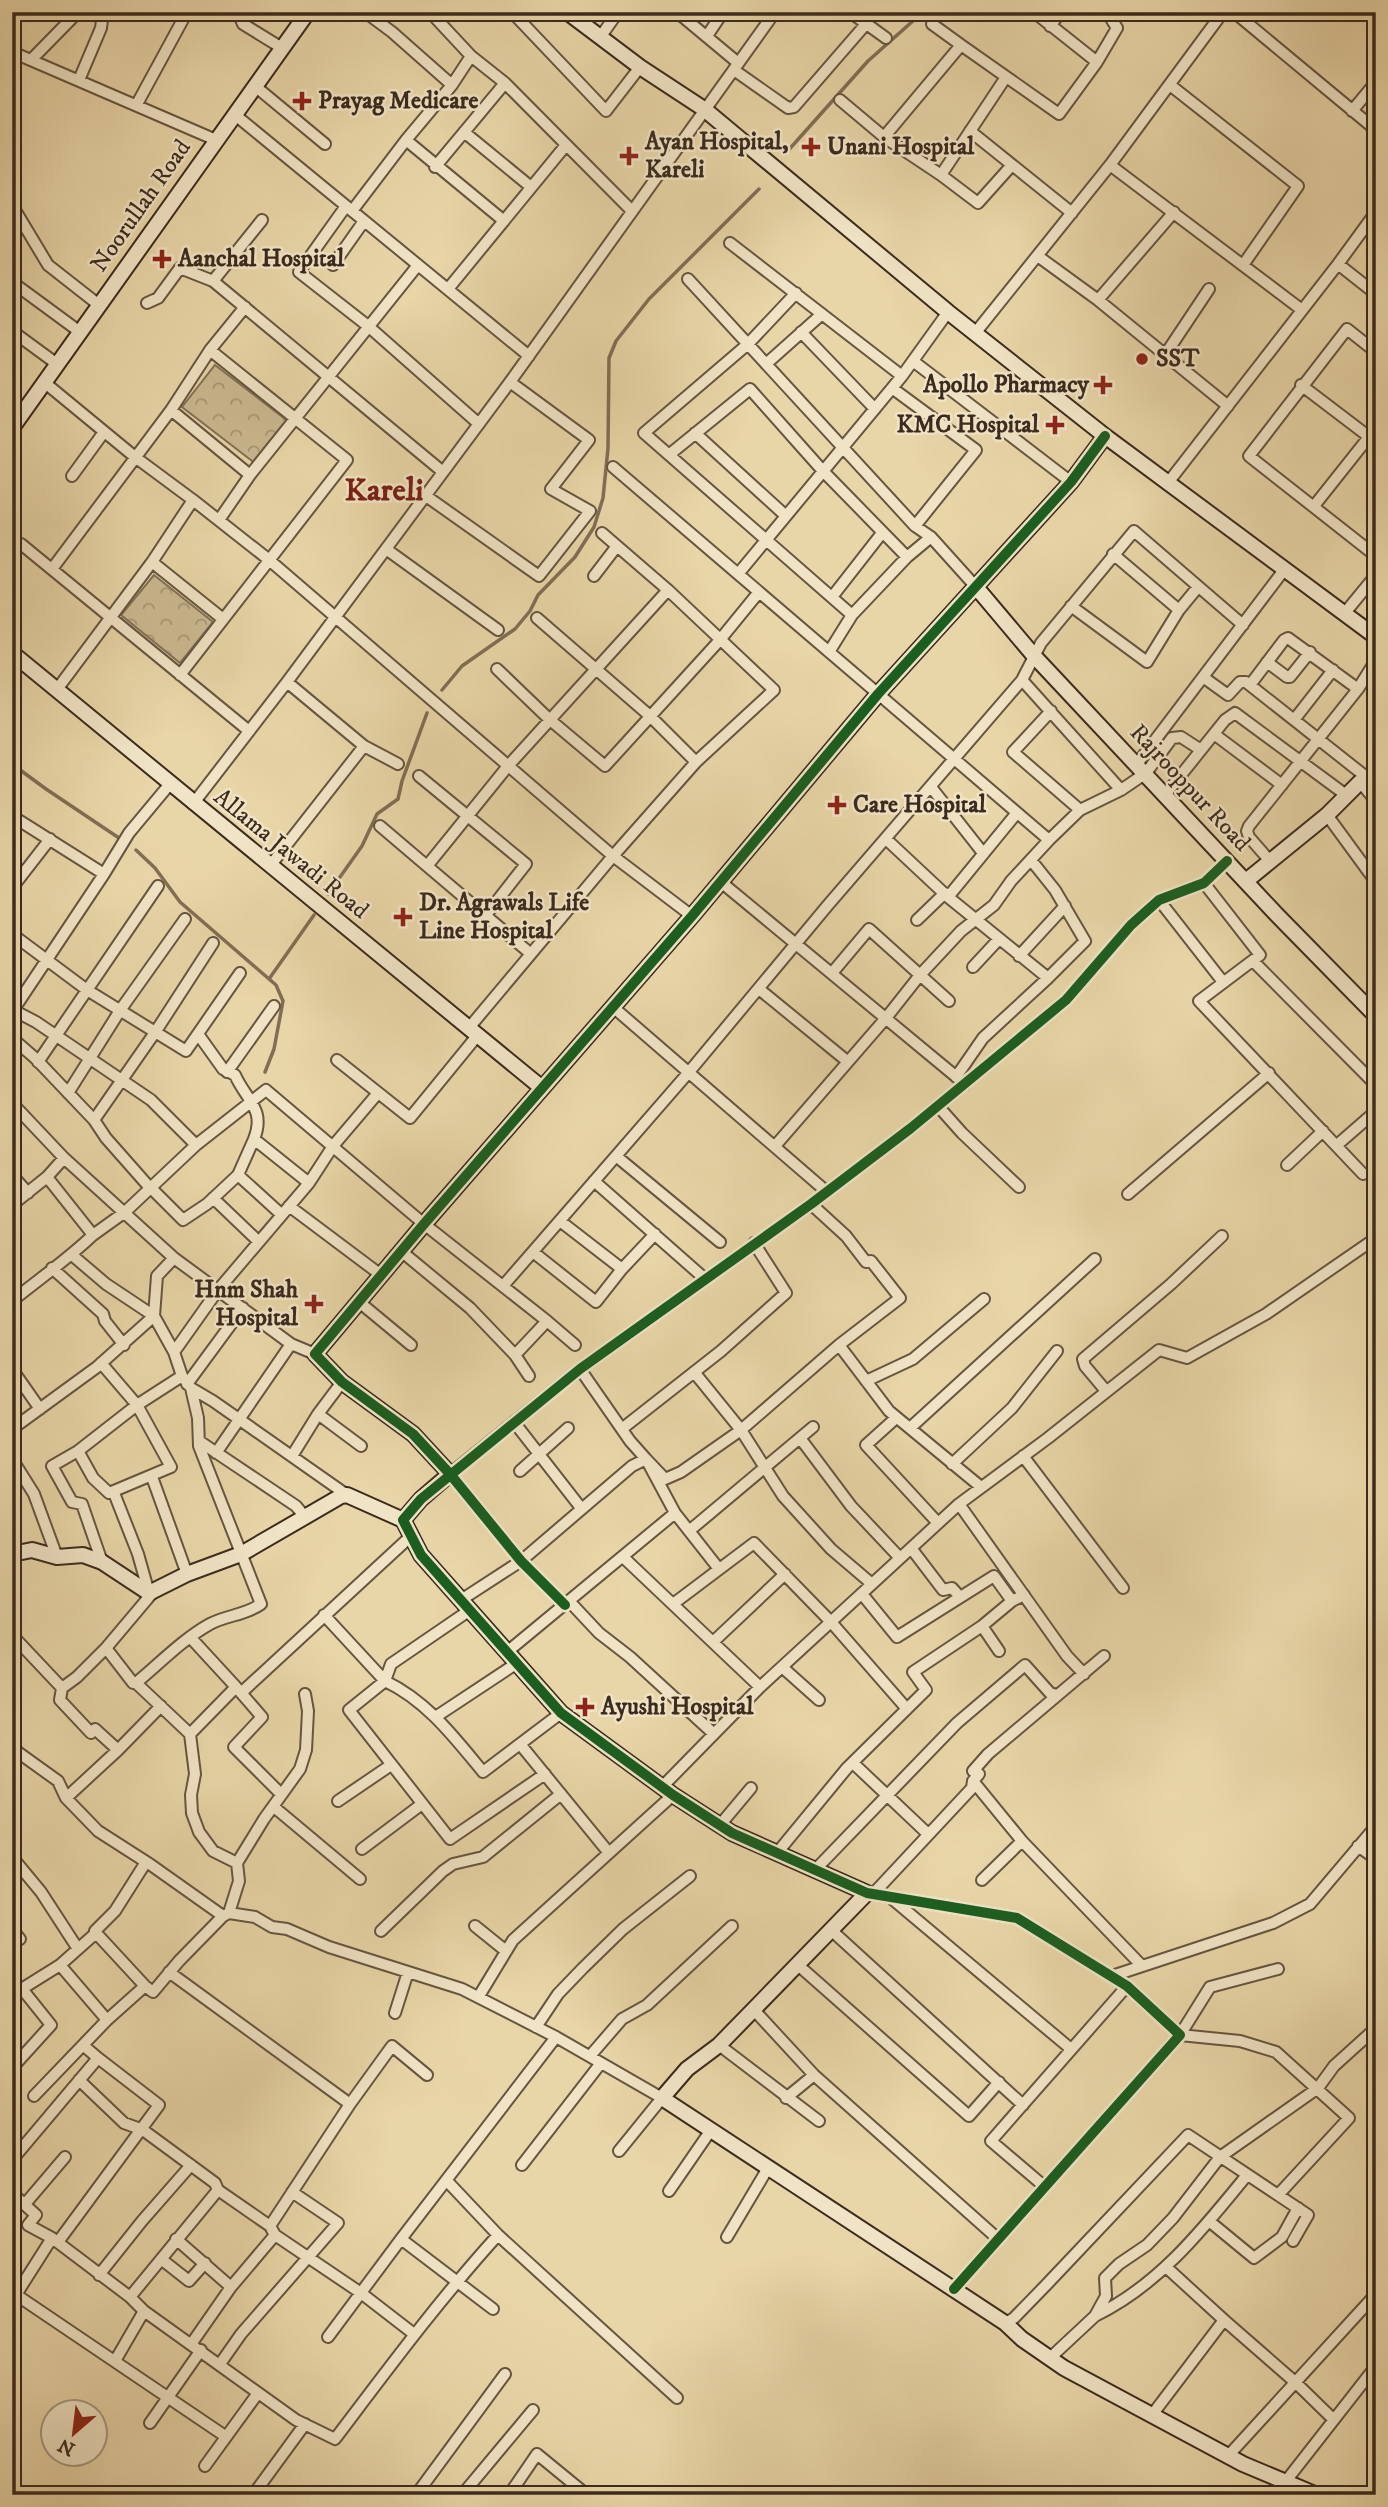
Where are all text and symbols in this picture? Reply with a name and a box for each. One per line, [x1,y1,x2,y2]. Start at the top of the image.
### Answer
place label: Prayag Medicare [318,86,479,116]
marker: Prayag Medicare [292,91,312,111]
place label: Ayan Hospital, Kareli [644,127,788,185]
place label: Unani Hospital [827,132,975,162]
street label: Noorullah Road [84,134,198,278]
marker: Unani Hospital [801,137,821,157]
marker: Ayan Hospital, Kareli [619,146,639,166]
place label: Aanchal Hospital [177,244,345,274]
marker: Aanchal Hospital [152,249,172,269]
place label: SST [1156,344,1200,374]
marker: SST [1134,351,1150,367]
place label: Apollo Pharmacy [922,370,1090,400]
marker: Apollo Pharmacy [1095,377,1111,393]
place label: KMC Hospital [897,410,1040,440]
marker: KMC Hospital [1045,415,1065,435]
district label: Kareli [344,471,424,511]
street label: Rajrooppur Road [1123,718,1257,858]
street label: Allama Jawadi Road [207,782,375,926]
place label: Care Hospital [853,790,987,820]
marker: Care Hospital [827,795,847,815]
place label: Dr. Agrawals Life Line Hospital [419,888,589,946]
marker: Dr. Agrawals Life Line Hospital [393,907,413,927]
place label: Hnm Shah Hospital [194,1275,299,1333]
marker: Hnm Shah Hospital [304,1294,324,1314]
place label: Ayushi Hospital [600,1692,754,1722]
marker: Ayushi Hospital [575,1697,595,1717]
north arrow [38,2398,108,2468]
text: N [54,2433,79,2461]

